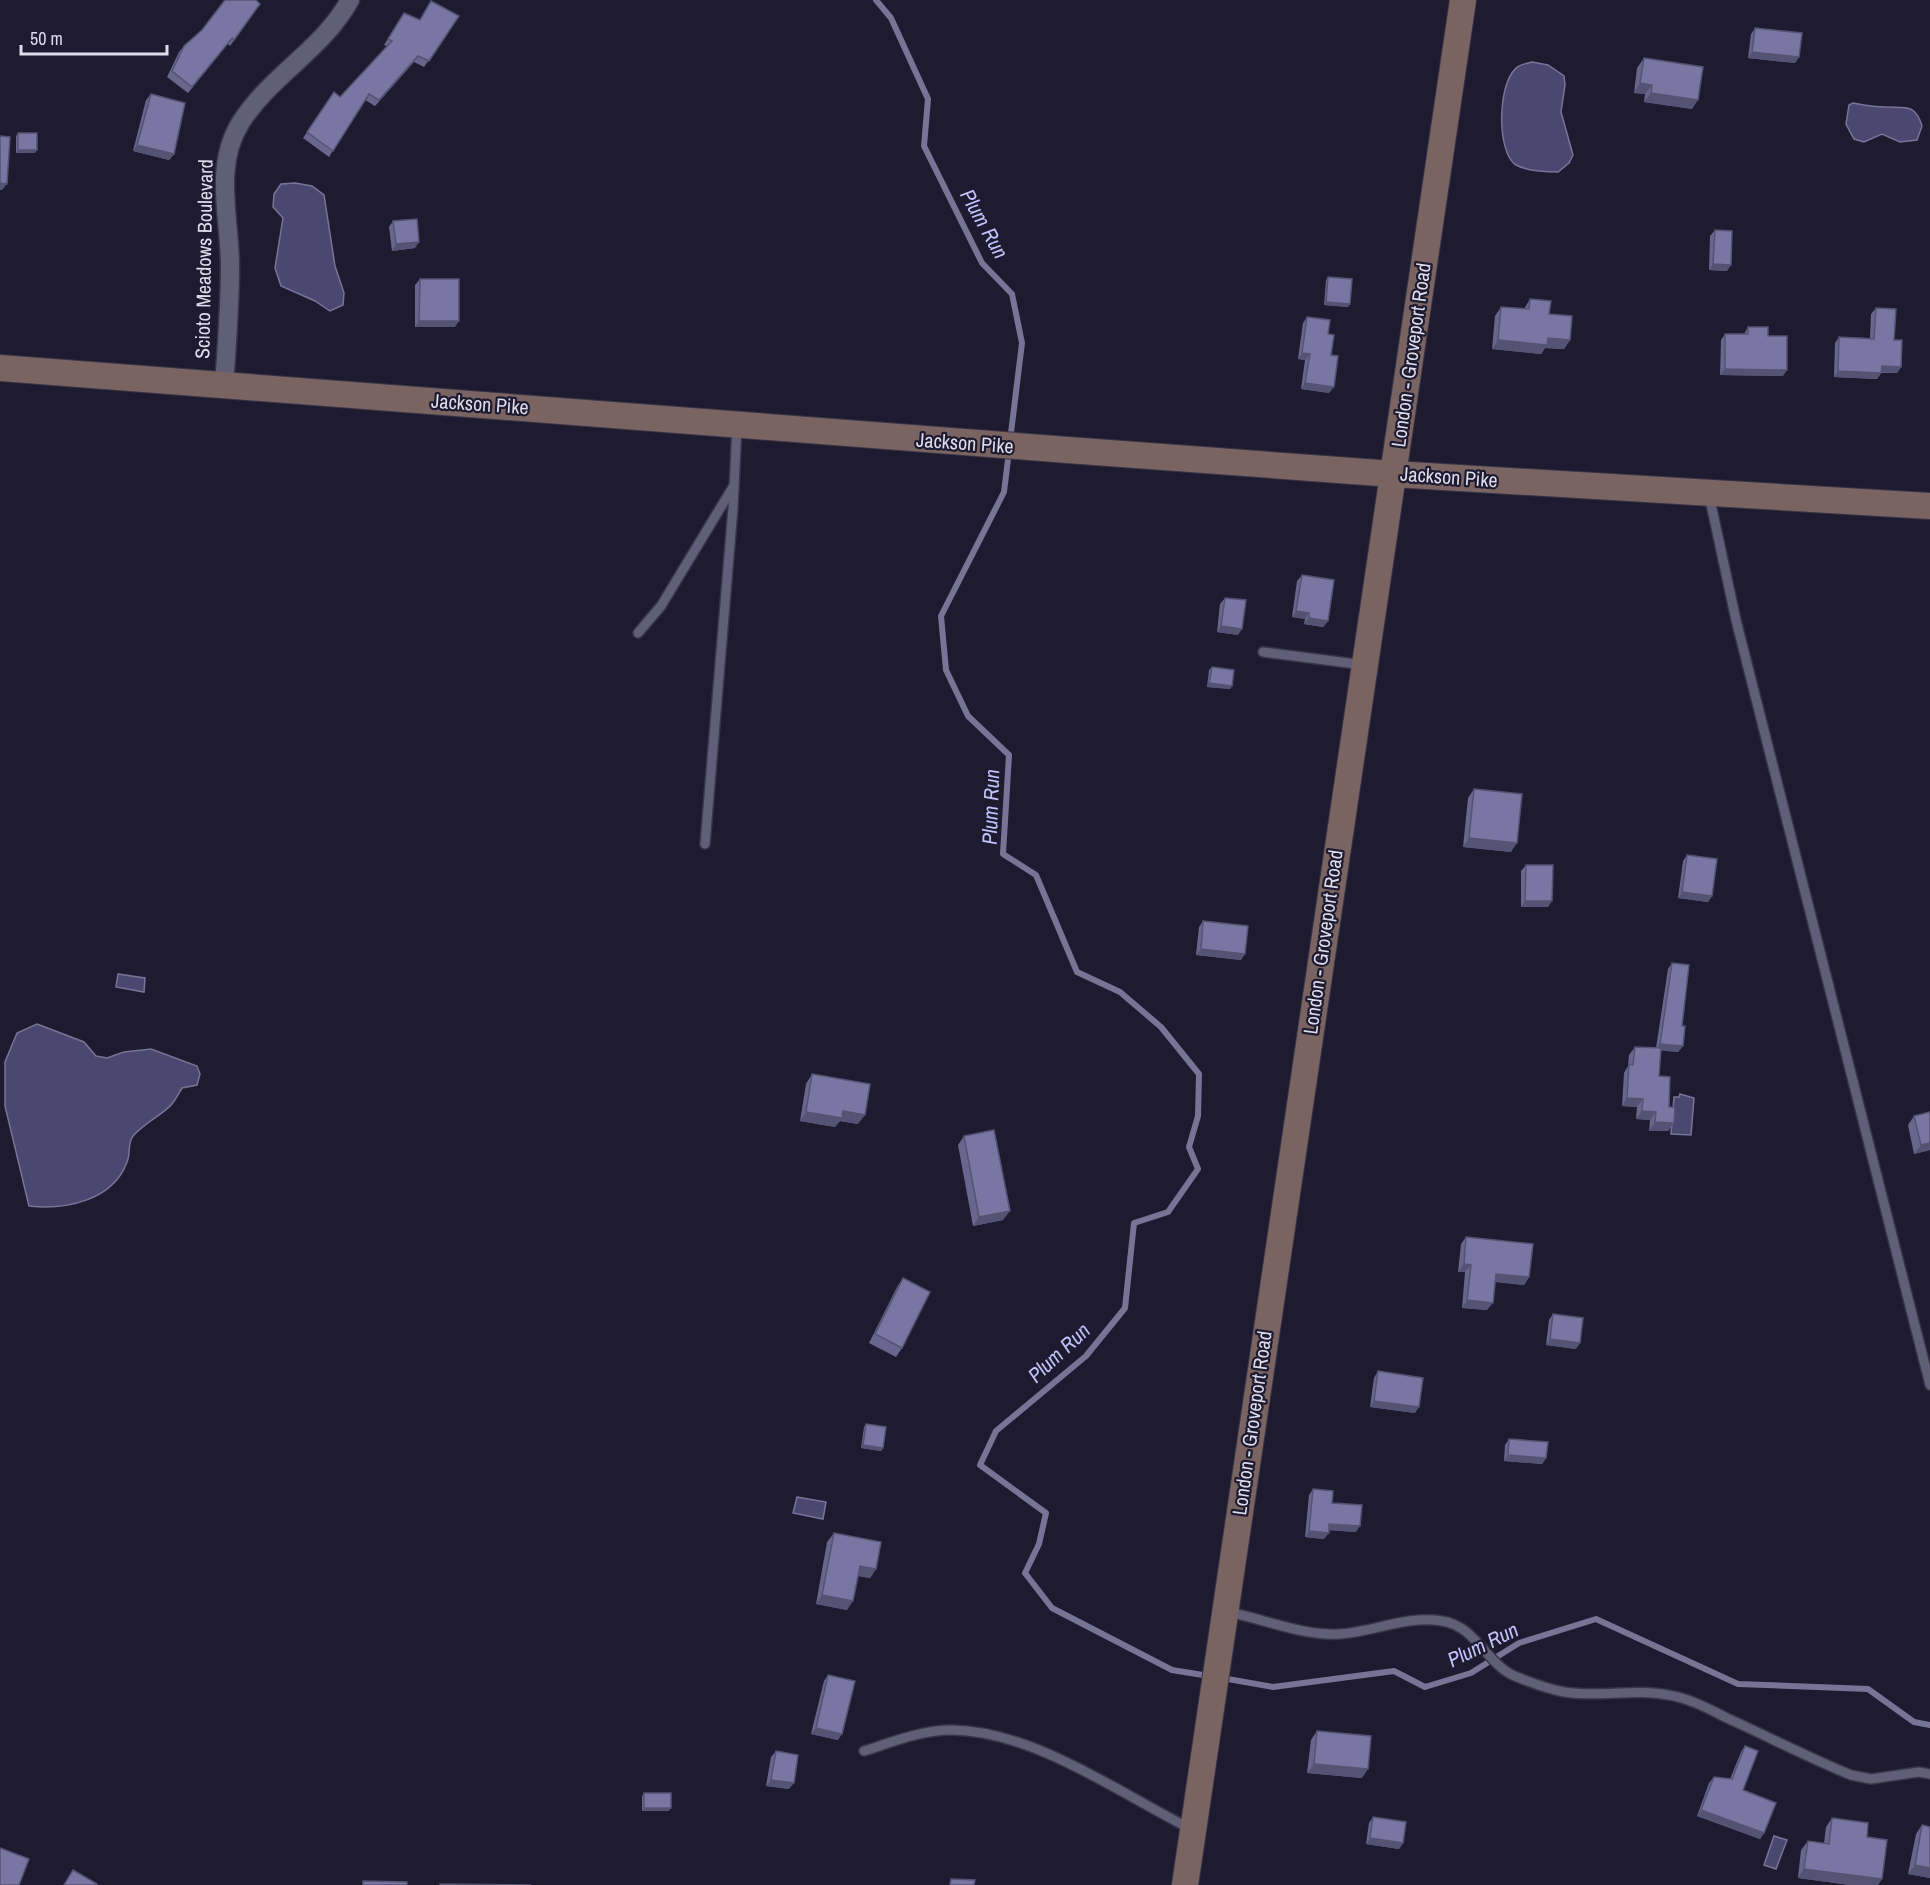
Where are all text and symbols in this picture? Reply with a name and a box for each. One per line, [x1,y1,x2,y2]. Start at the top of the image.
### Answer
scale bar [21,18,166,56]
text: 50 m [30,26,63,51]
street label: Scioto Meadows Boulevard [188,159,219,359]
water label: Plum Run [953,184,1015,264]
street label: London - Groveport Road [1384,261,1437,449]
street label: Jackson Pike [430,387,530,420]
street label: Jackson Pike [915,426,1015,459]
street label: Jackson Pike [1399,460,1499,493]
water label: Plum Run [975,769,1006,845]
street label: London - Groveport Road [1296,848,1349,1036]
water label: Plum Run [1021,1316,1096,1389]
street label: London - Groveport Road [1225,1329,1278,1517]
water label: Plum Run [1442,1615,1523,1674]

